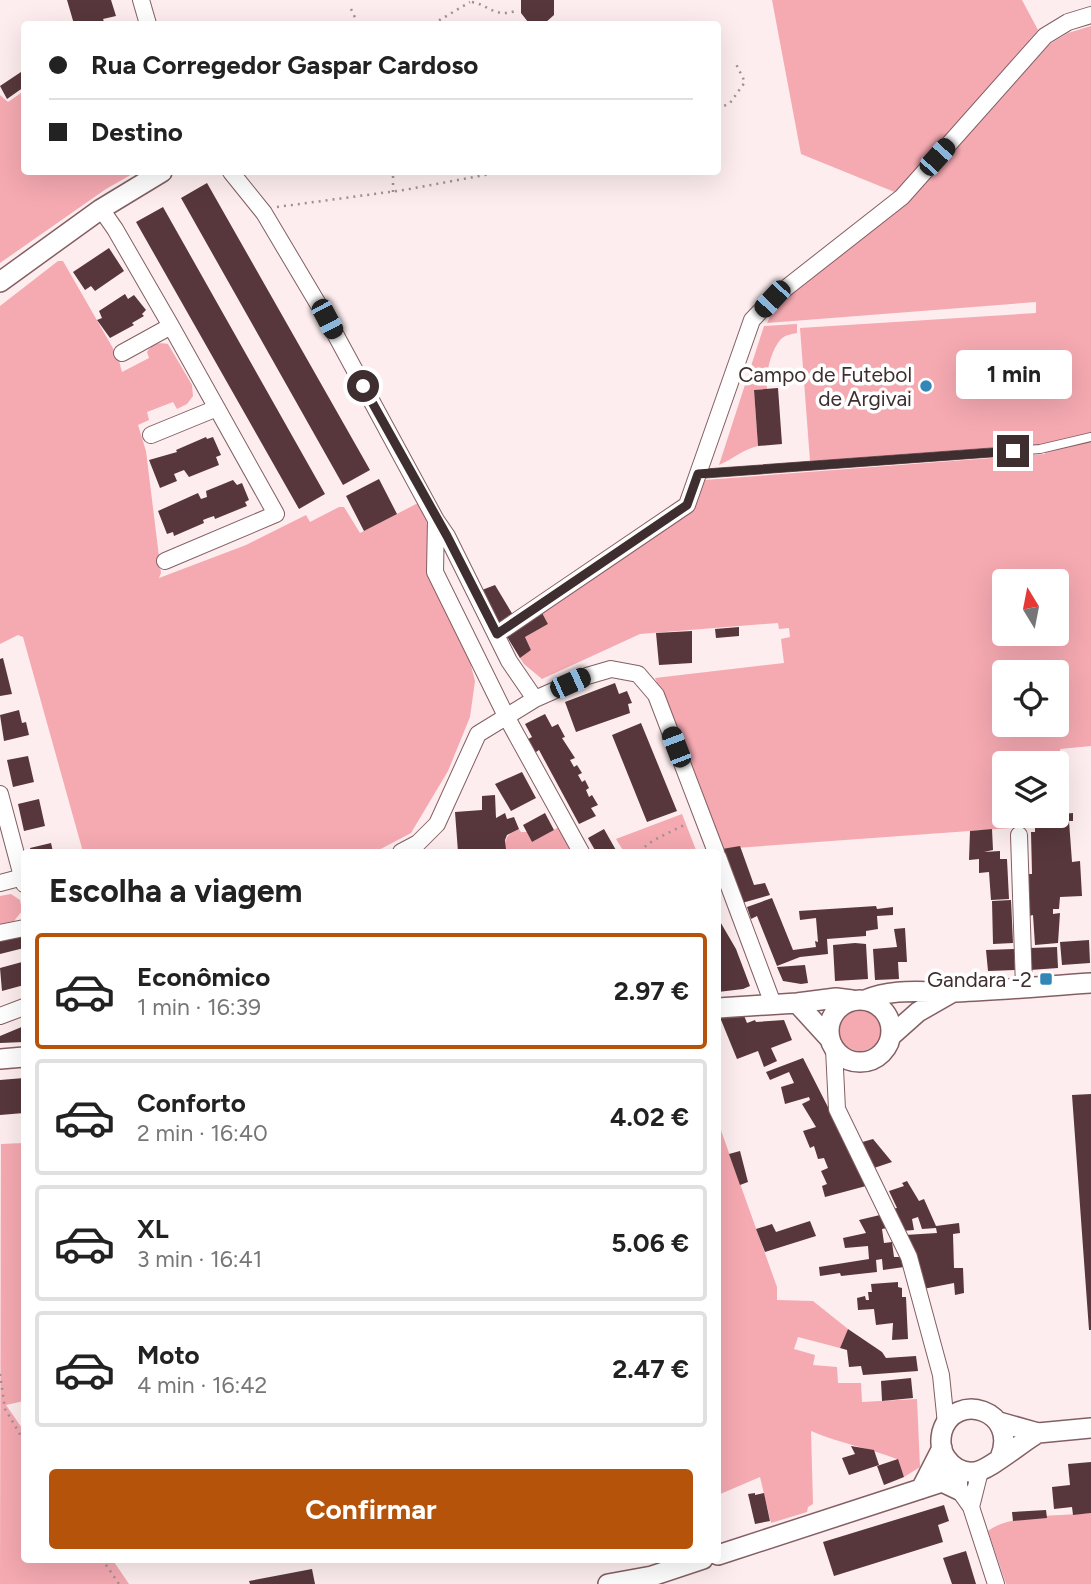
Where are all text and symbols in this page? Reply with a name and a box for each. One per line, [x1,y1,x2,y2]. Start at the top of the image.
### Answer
text: Rua Corregedor Gaspar Cardoso [91,49,478,81]
text: Destino [91,116,183,148]
car [916,134,959,180]
car [750,276,795,322]
car [308,296,347,342]
callout: 1 min [955,350,1071,398]
text: 1 min [987,360,1041,388]
place label: Campo de Futebol de Argivai [738,362,912,411]
route start [347,370,379,402]
marker: Campo de Futebol de Argivai [918,378,934,394]
route end [997,435,1029,467]
north arrow [992,569,1069,646]
map controls [992,569,1069,828]
button: locate [992,660,1069,737]
car [547,665,594,701]
car [659,724,694,770]
button: layers [992,751,1069,828]
text: Escolha a viagem [49,872,302,910]
icon: car [53,960,116,1023]
text: Econômico [137,961,270,993]
place label: Gandara -2 [927,967,1032,992]
marker: Gandara -2 [1038,971,1054,987]
text: 2.97 € [614,975,689,1007]
text: 1 min · 16:39 [137,993,261,1021]
icon: car [53,1086,116,1149]
text: Conforto [137,1087,246,1119]
text: 4.02 € [610,1101,689,1133]
text: 2 min · 16:40 [137,1119,268,1147]
icon: car [53,1212,116,1275]
text: XL [137,1213,169,1245]
text: 5.06 € [611,1227,689,1259]
text: 3 min · 16:41 [137,1245,262,1273]
icon: car [53,1338,116,1401]
text: Moto [137,1339,200,1371]
text: 2.47 € [612,1353,689,1385]
text: 4 min · 16:42 [137,1371,267,1399]
button: Confirmar [49,1469,693,1549]

